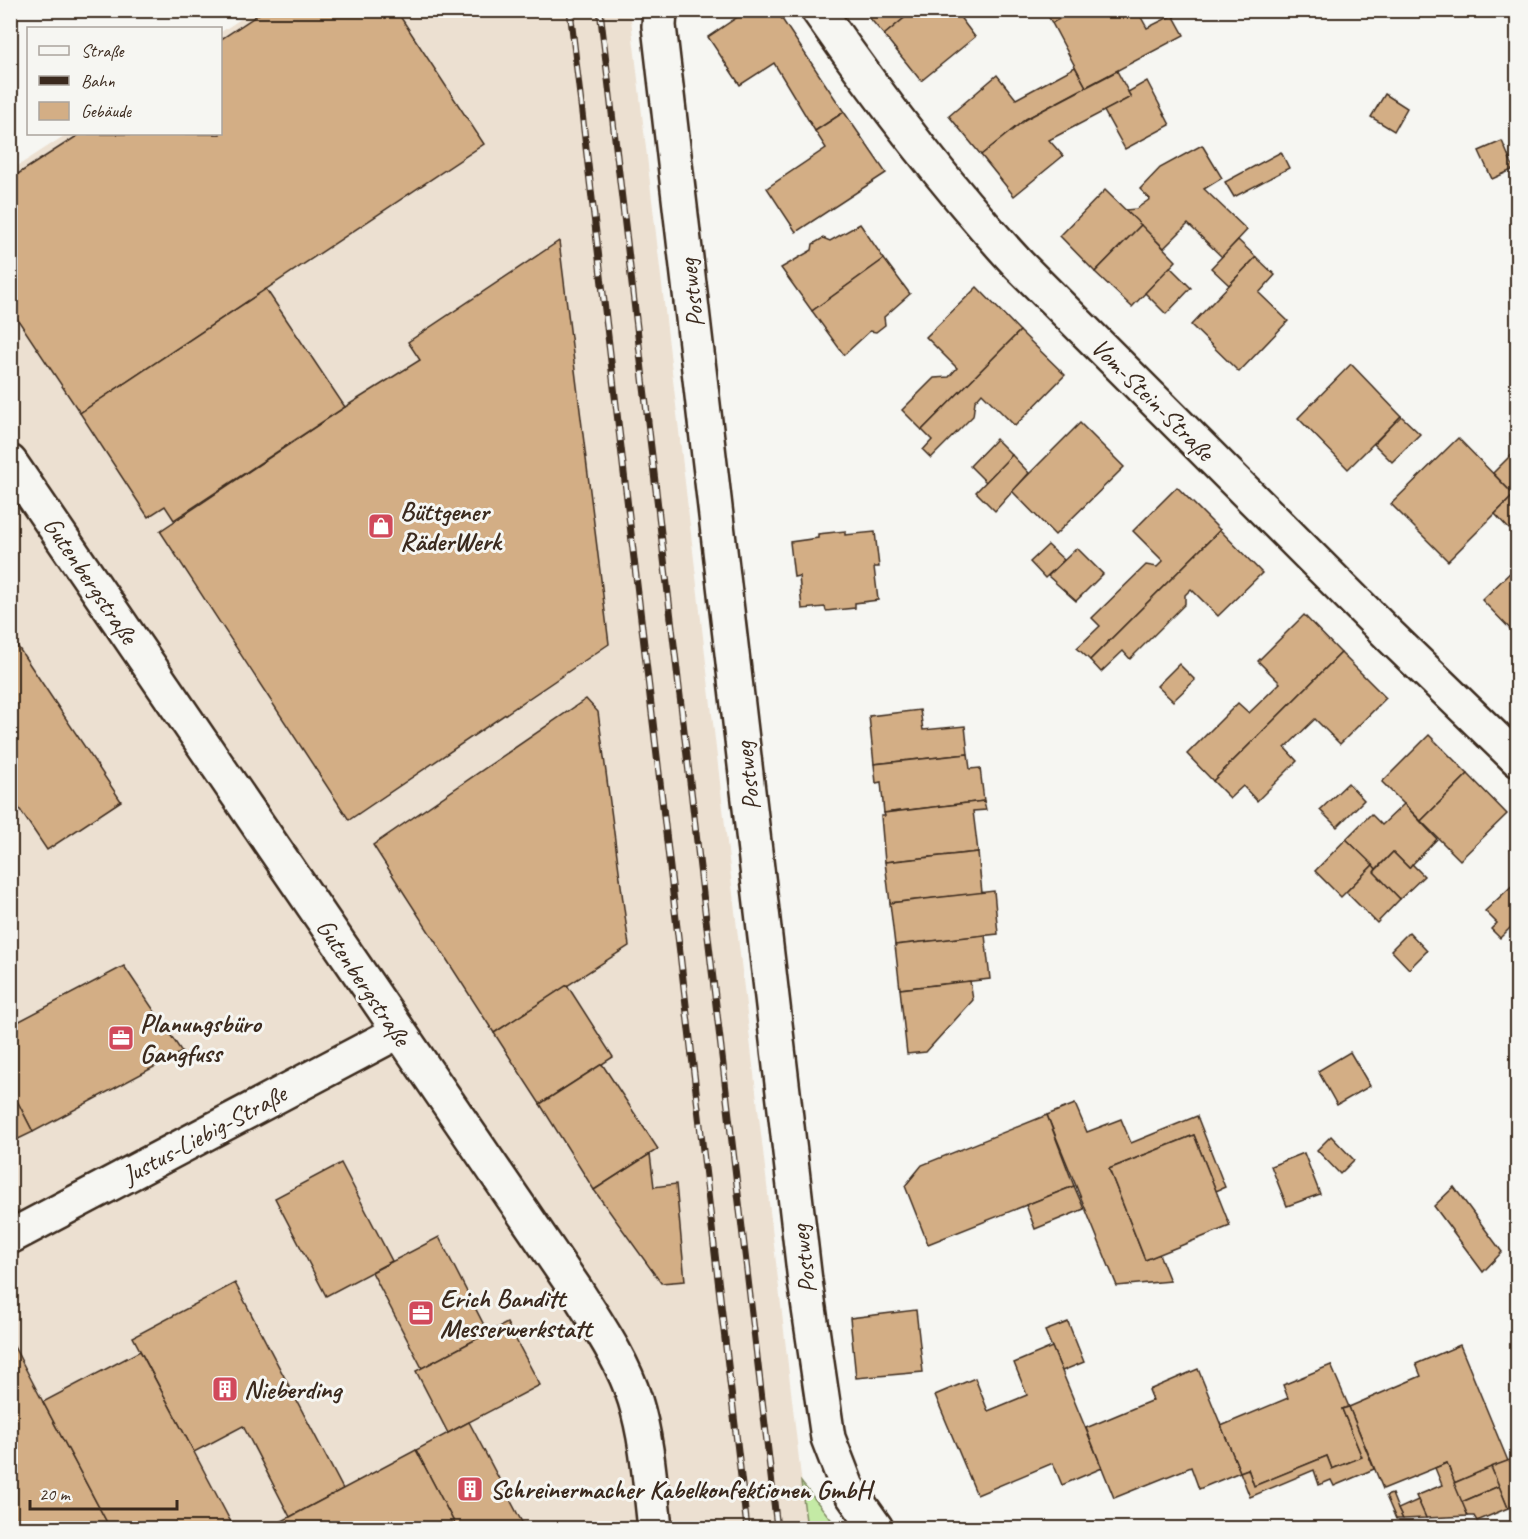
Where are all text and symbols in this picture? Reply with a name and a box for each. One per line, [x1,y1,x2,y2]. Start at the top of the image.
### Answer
legend [27,27,222,135]
text: Straße [81,40,125,62]
text: Bahn [81,70,116,92]
text: Gebäude [81,100,132,122]
street label: Postweg [671,255,712,329]
street label: Vom-Stein-Straße [1084,331,1223,470]
place label: Büttgener RäderWerk [400,495,503,558]
street label: Gutenbergstraße [36,510,147,652]
shop icon: Büttgener RäderWerk [366,511,396,541]
street label: Postweg [727,738,768,812]
street label: Gutenbergstraße [309,912,420,1054]
place label: Planungsbüro Gangfuss [140,1007,262,1070]
office icon: Planungsbüro Gangfuss [106,1023,136,1053]
street label: Justus-Liebig-Straße [115,1076,294,1193]
street label: Postweg [783,1221,824,1295]
place label: Erich Banditt Messerwerkstatt [440,1282,594,1345]
office icon: Erich Banditt Messerwerkstatt [406,1298,436,1328]
place label: Nieberding [244,1373,343,1406]
building icon: Nieberding [210,1374,240,1404]
scale bar [30,1473,177,1511]
place label: Schreinermacher Kabelkonfektionen GmbH [490,1473,876,1506]
building icon: Schreinermacher Kabelkonfektionen GmbH [455,1474,485,1504]
text: 20 m [39,1483,72,1505]

